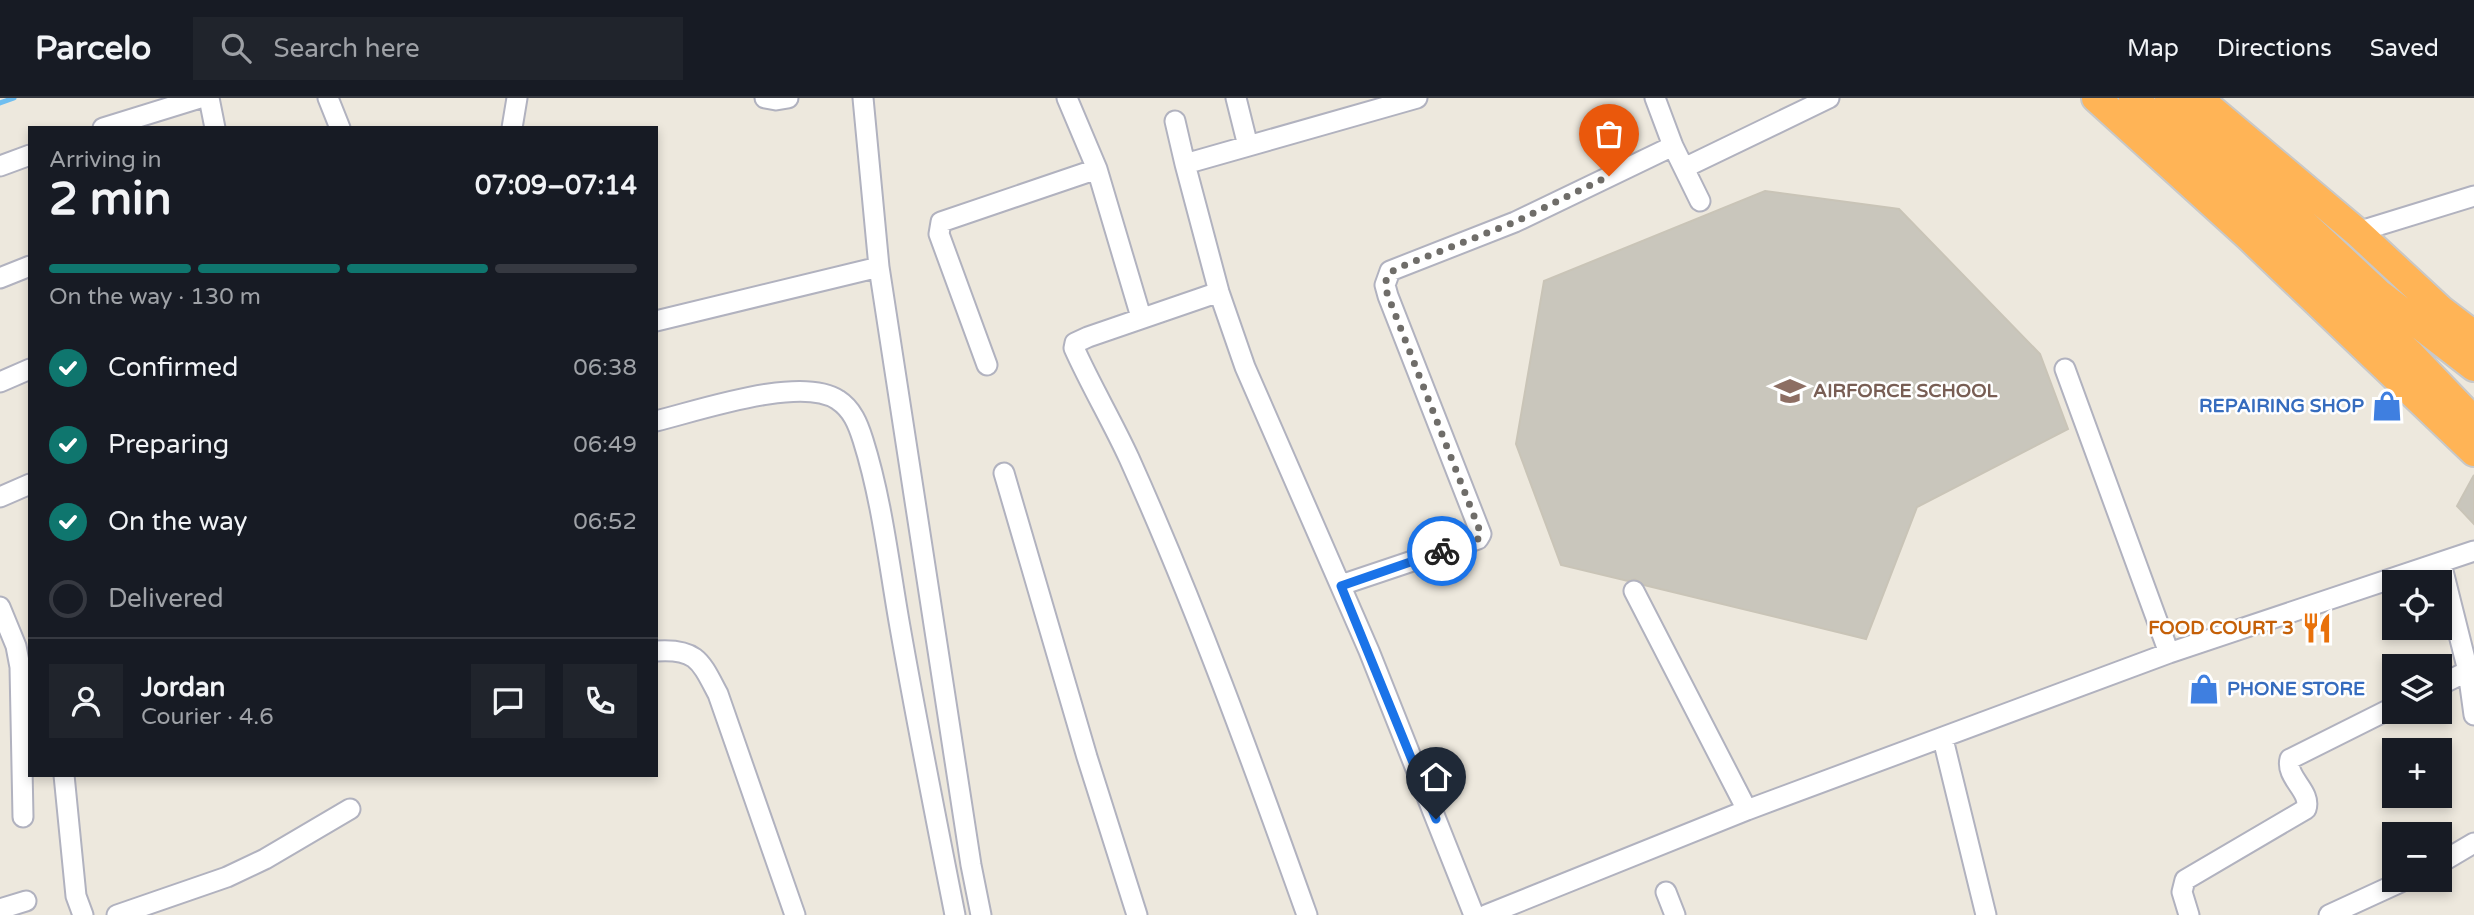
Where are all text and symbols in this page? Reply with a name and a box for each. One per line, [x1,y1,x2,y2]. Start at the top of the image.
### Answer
search box [193,17,683,80]
text: Parcelo [35,29,151,68]
icon: search [217,29,255,67]
text: Search here [273,33,420,64]
text: Map [2127,34,2179,63]
text: Directions [2217,34,2332,63]
text: Saved [2370,34,2439,63]
pin [1579,104,1639,176]
icon: bag [1590,115,1628,153]
text: Arriving in [49,146,162,174]
text: 07:09–07:14 [475,170,637,201]
text: 2 min [49,172,172,227]
text: On the way · 130 m [49,283,261,311]
icon: check [49,349,87,387]
text: Confirmed [108,352,238,383]
text: 06:38 [573,354,637,382]
school or university icon: AIRFORCE SCHOOL [1773,374,1807,408]
place label: AIRFORCE SCHOOL [1813,380,1999,402]
shop icon: REPAIRING SHOP [2370,389,2404,423]
place label: REPAIRING SHOP [2199,395,2364,417]
icon: check [49,426,87,464]
text: Preparing [108,429,229,460]
text: 06:49 [573,431,637,459]
icon: check [49,503,87,541]
text: On the way [108,506,248,537]
text: 06:52 [573,508,637,536]
courier [1407,516,1477,586]
icon: bike [1423,532,1461,570]
map controls [2382,570,2452,892]
button: locate [2382,570,2452,640]
text: Delivered [108,583,224,614]
restaurant icon: FOOD COURT 3 [2300,611,2334,645]
place label: FOOD COURT 3 [2148,617,2294,639]
button: layers [2382,654,2452,724]
button: person [49,664,123,738]
button: chat [471,664,545,738]
button: phone [563,664,637,738]
text: Jordan [141,672,225,703]
shop icon: PHONE STORE [2187,672,2221,706]
place label: PHONE STORE [2227,678,2365,700]
text: Courier · 4.6 [141,703,274,731]
button: + [2382,738,2452,808]
pin [1406,747,1466,819]
icon: home [1417,758,1455,796]
button: − [2382,822,2452,892]

